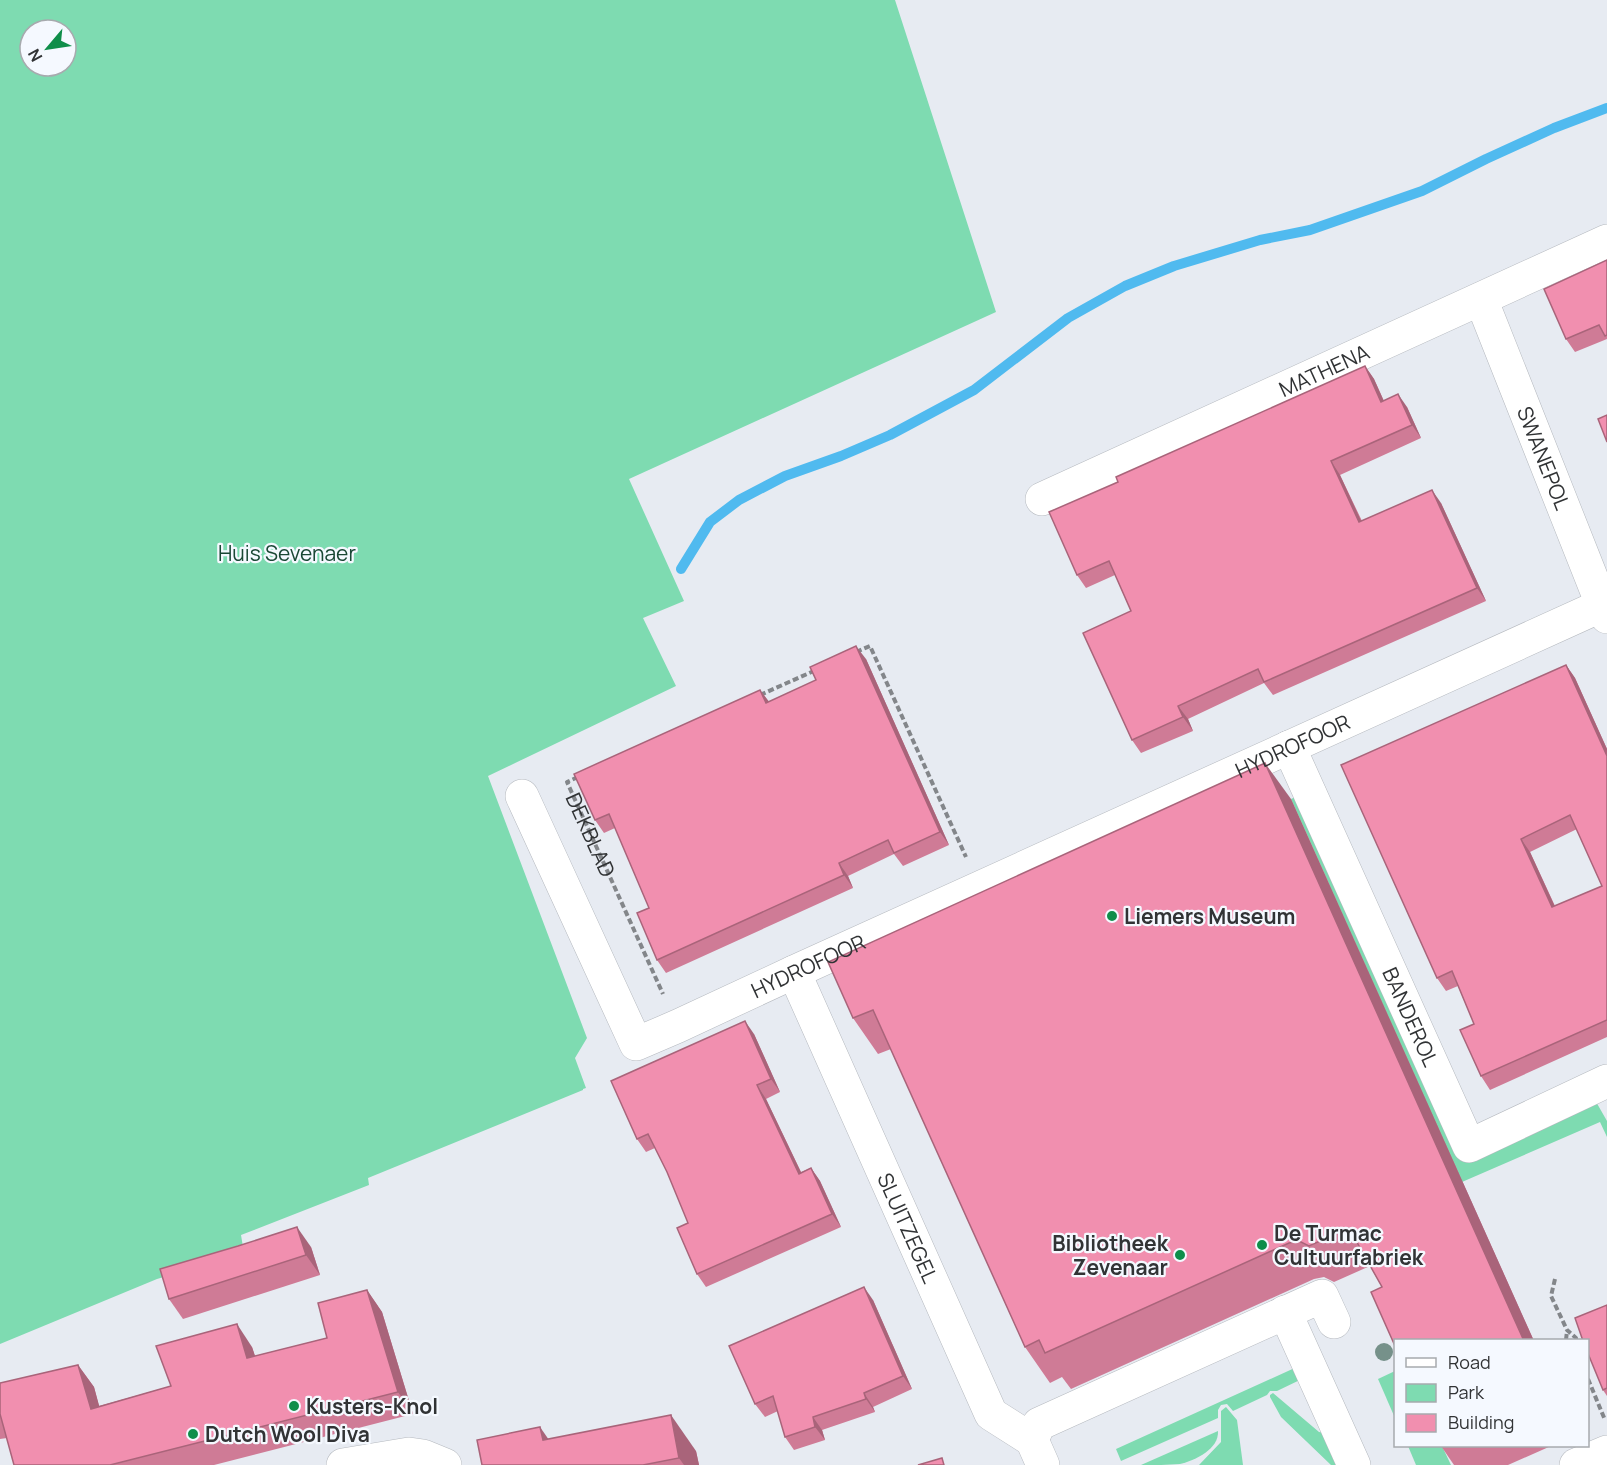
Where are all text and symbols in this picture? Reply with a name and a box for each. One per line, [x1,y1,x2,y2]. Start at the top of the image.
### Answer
north arrow [18,18,78,78]
text: N [22,45,47,66]
street label: MATHENA [1274,338,1374,403]
street label: SWANEPOL [1511,402,1577,514]
park label: Huis Sevenaer [218,539,356,567]
street label: HYDROFOOR [1231,708,1354,784]
street label: DEKBLAD [560,788,622,881]
place label: Liemers Museum [1124,902,1295,930]
marker: Liemers Museum [1105,909,1119,923]
street label: HYDROFOOR [746,927,870,1004]
street label: BANDEROL [1376,963,1445,1071]
street label: SLUITZEGEL [871,1168,945,1287]
place label: De Turmac Cultuurfabriek [1274,1219,1424,1271]
place label: Bibliotheek Zevenaar [1052,1229,1169,1281]
marker: De Turmac Cultuurfabriek [1255,1238,1269,1252]
marker: Bibliotheek Zevenaar [1173,1248,1187,1262]
legend [1394,1339,1589,1447]
text: Road [1448,1350,1491,1374]
text: Park [1448,1380,1485,1404]
place label: Kusters-Knol [306,1392,438,1420]
marker: Kusters-Knol [287,1399,301,1413]
text: Building [1448,1410,1514,1434]
place label: Dutch Wool Diva [205,1420,370,1448]
marker: Dutch Wool Diva [186,1427,200,1441]

